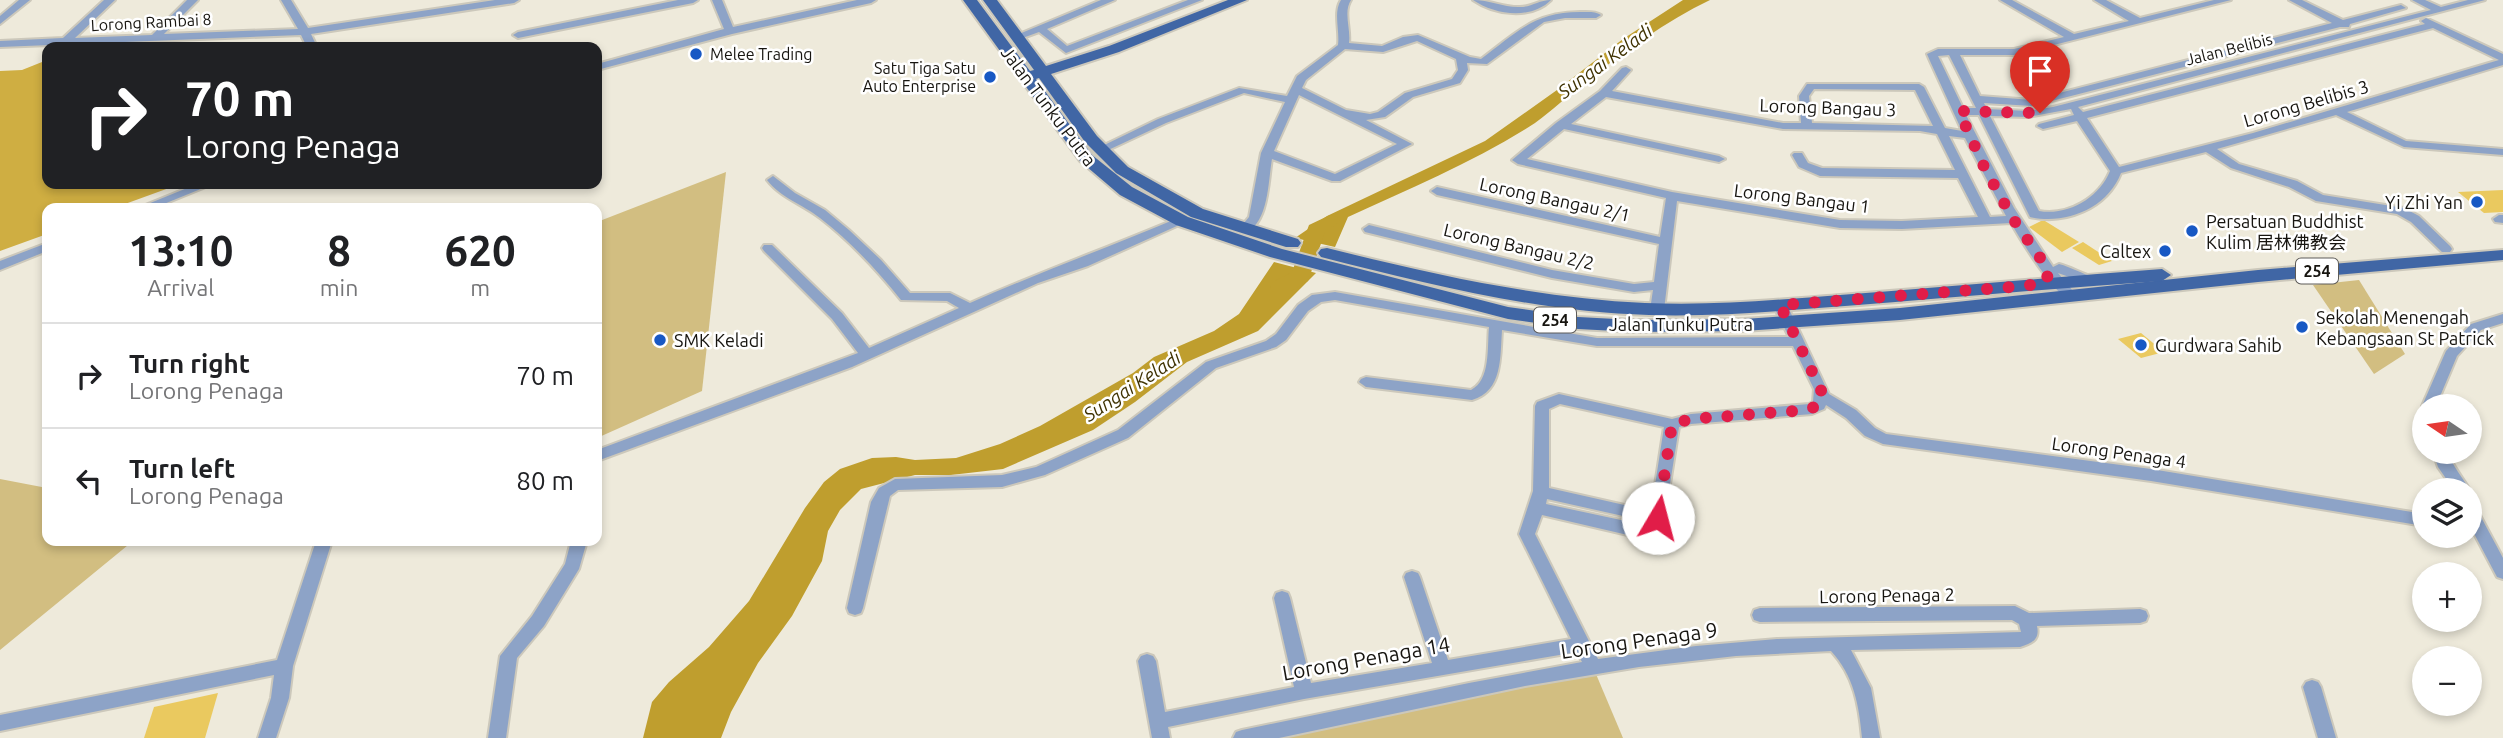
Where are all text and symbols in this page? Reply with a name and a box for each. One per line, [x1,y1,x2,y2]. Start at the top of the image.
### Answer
street label: Lorong Rambai 8 [90,10,212,34]
water label: Sungai Keladi [1553,19,1658,103]
street label: Jalan Belibis [2184,30,2274,68]
pin [2010,41,2070,113]
street label: Jalan Tunku Putra [998,42,1100,170]
place label: Melee Trading [710,45,812,63]
marker: Melee Trading [688,46,704,62]
icon: arrive [2021,52,2059,90]
place label: Satu Tiga Satu Auto Enterprise [863,59,976,95]
marker: Satu Tiga Satu Auto Enterprise [982,69,998,85]
icon: right [70,70,161,161]
text: 70 m [185,70,294,125]
street label: Lorong Belibis 3 [2241,76,2371,130]
street label: Lorong Bangau 3 [1759,95,1897,119]
text: Lorong Penaga [185,128,401,164]
street label: Lorong Bangau 2/1 [1478,173,1632,225]
street label: Lorong Bangau 1 [1733,180,1871,216]
place label: Yi Zhi Yan [2385,192,2463,212]
marker: Yi Zhi Yan [2469,194,2485,210]
place label: Persatuan Buddhist Kulim 居林佛教会 [2206,211,2364,252]
street label: Lorong Bangau 2/2 [1442,219,1596,273]
marker: Persatuan Buddhist Kulim 居林佛教会 [2184,223,2200,239]
text: 13:10 [128,227,233,274]
text: 8 [327,227,351,274]
text: 620 [445,227,516,274]
place label: Caltex [2100,241,2151,261]
marker: Caltex [2157,243,2173,259]
road number: 254 [2296,258,2338,284]
text: Arrival [147,275,214,300]
text: min [320,275,358,300]
text: m [470,275,490,300]
place label: Sekolah Menengah Kebangsaan St Patrick [2316,307,2494,348]
road number: 254 [1534,308,1576,332]
street label: Jalan Tunku Putra [1609,314,1753,334]
marker: Sekolah Menengah Kebangsaan St Patrick [2294,319,2310,335]
place label: SMK Keladi [674,330,764,350]
marker: SMK Keladi [652,332,668,348]
place label: Gurdwara Sahib [2155,335,2282,355]
marker: Gurdwara Sahib [2133,337,2149,353]
water label: Sungai Keladi [1078,346,1186,426]
text: Turn right [129,349,250,378]
icon: right [70,357,108,395]
text: 70 m [516,361,574,390]
text: Lorong Penaga [129,378,284,403]
north arrow [2412,394,2482,464]
map controls [2412,394,2482,716]
street label: Lorong Penaga 4 [2051,433,2187,471]
text: Turn left [129,454,235,483]
icon: left [70,462,108,500]
text: 80 m [516,466,574,495]
button: layers [2412,478,2482,548]
position arrow [1621,481,1695,555]
text: Lorong Penaga [129,483,284,508]
button: + [2412,562,2482,632]
street label: Lorong Penaga 2 [1819,584,1955,606]
street label: Lorong Penaga 9 [1559,617,1719,663]
street label: Lorong Penaga 14 [1280,631,1452,685]
button: − [2412,646,2482,716]

